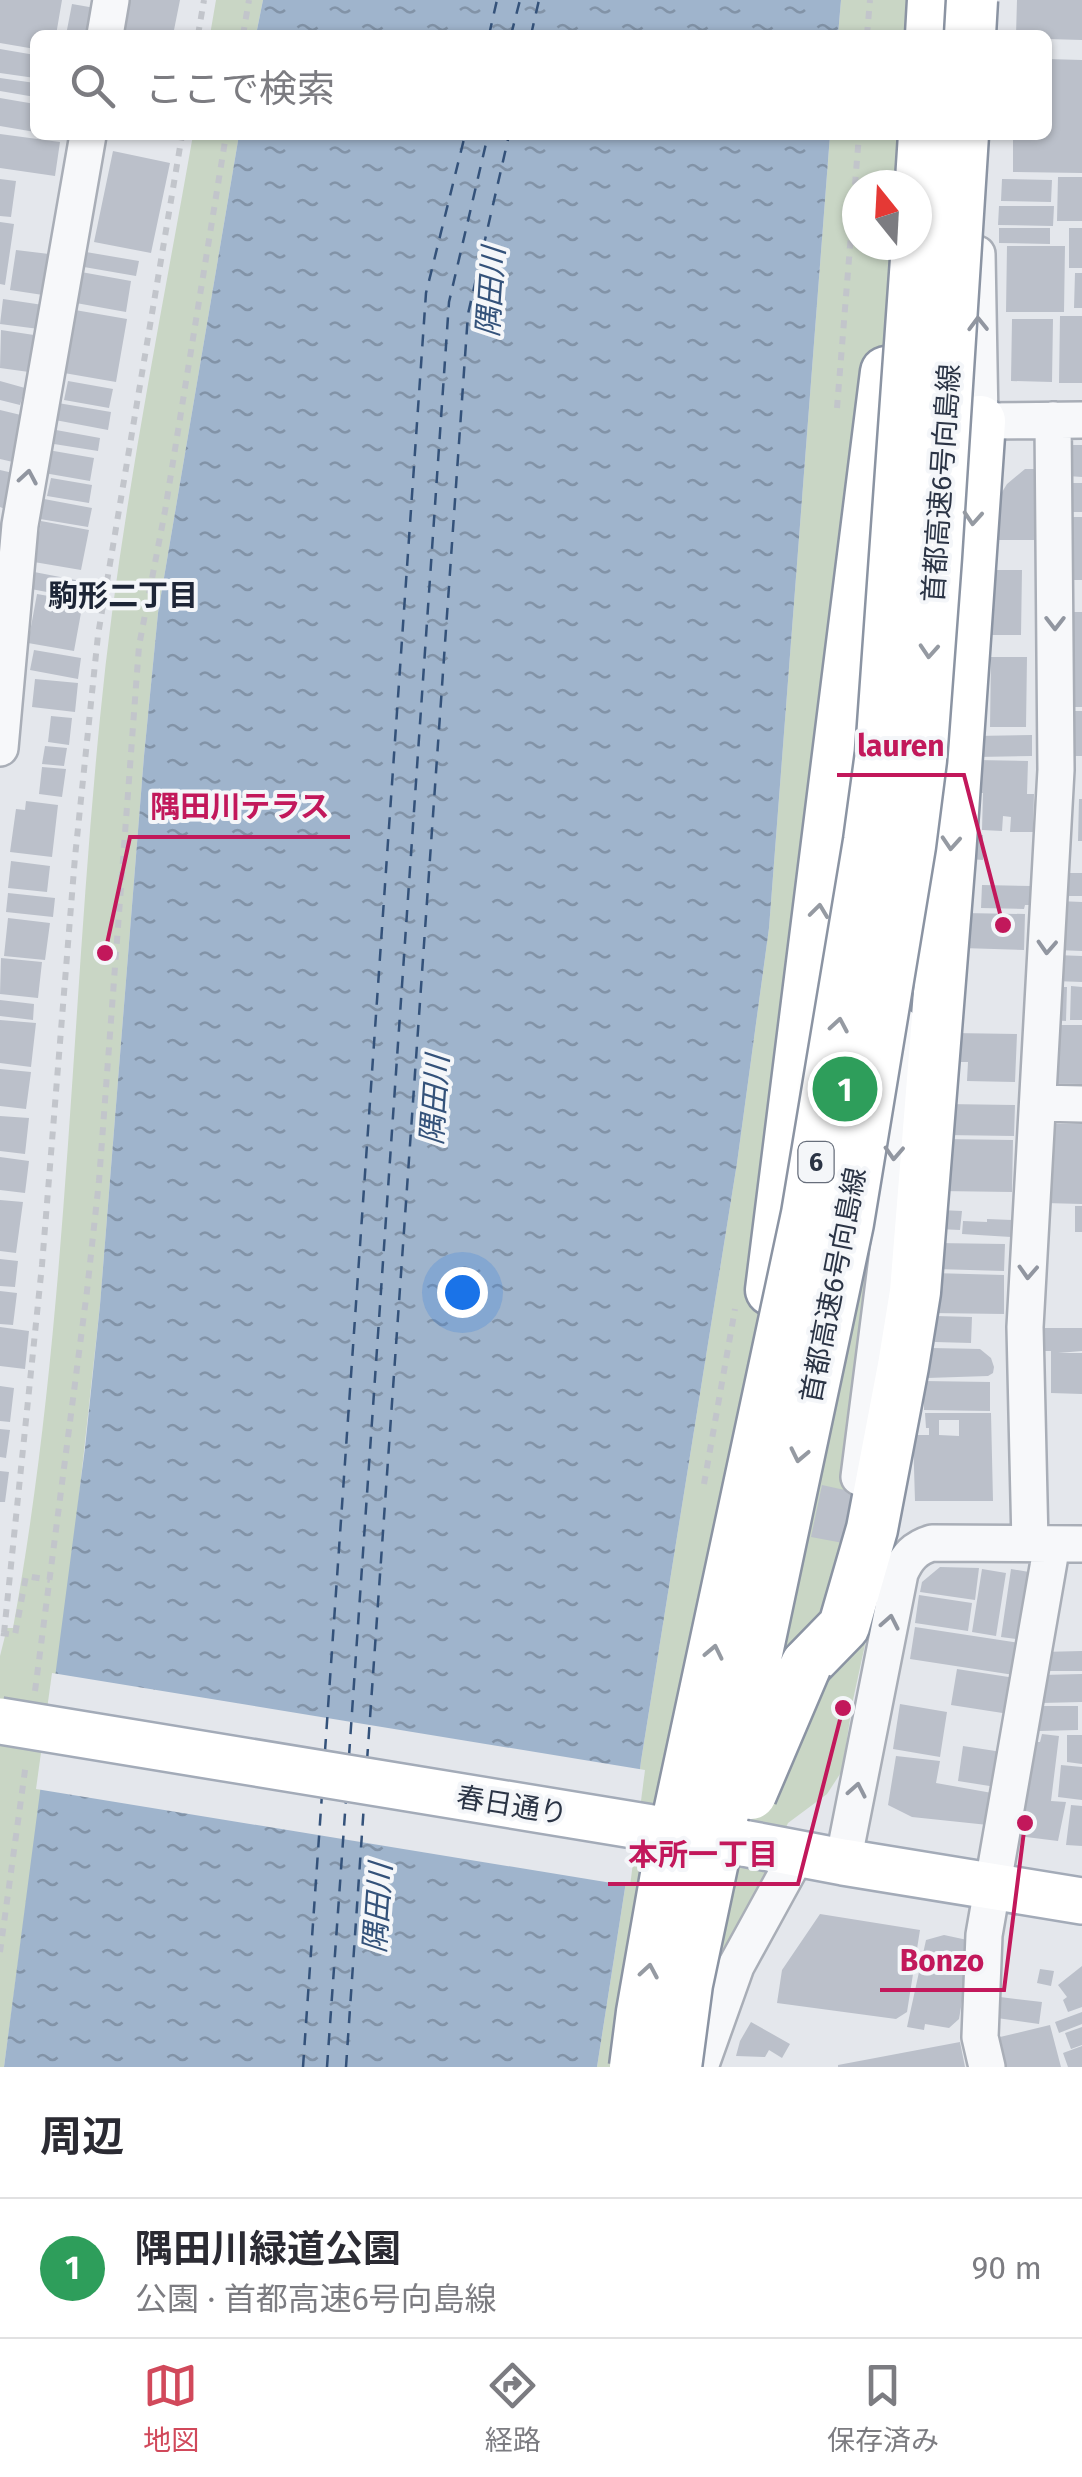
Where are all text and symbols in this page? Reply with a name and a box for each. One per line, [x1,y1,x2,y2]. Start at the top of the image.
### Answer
search box [30,30,1052,140]
icon: search [65,58,120,113]
text: ここで検索 [145,66,335,112]
north arrow [842,170,932,260]
water label: 隅田川 [470,243,512,338]
one-way arrow [967,315,989,330]
street label: 首都高速6号向島線 [917,363,966,603]
one-way arrow [17,469,38,485]
one-way arrow [962,511,984,527]
district label: 駒形二丁目 [48,578,198,614]
one-way arrow [1044,615,1065,631]
one-way arrow [919,644,940,660]
callout: lauren [837,715,964,775]
text: lauren [857,728,945,764]
callout: 隅田川テラス [130,777,350,837]
text: 隅田川テラス [150,789,330,825]
one-way arrow [941,835,962,851]
one-way arrow [808,902,829,918]
one-way arrow [1036,940,1057,956]
one-way arrow [828,1016,849,1033]
water label: 隅田川 [414,1051,456,1146]
pin: 1 [812,1052,878,1126]
road number: 6 [798,1142,834,1182]
one-way arrow [884,1145,905,1161]
street label: 首都高速6号向島線 [794,1165,872,1406]
one-way arrow [1018,1264,1040,1280]
your location [437,1267,488,1318]
one-way arrow [789,1446,810,1463]
one-way arrow [879,1614,900,1631]
one-way arrow [702,1644,723,1661]
street label: 春日通り [454,1780,570,1831]
one-way arrow [845,1782,866,1799]
callout: 本所一丁目 [608,1824,798,1884]
text: 本所一丁目 [628,1837,778,1873]
water label: 隅田川 [357,1859,399,1954]
callout: Bonzo [880,1930,1004,1990]
text: Bonzo [900,1943,984,1979]
one-way arrow [638,1962,659,1979]
text: 周辺 [40,2112,124,2162]
text: 隅田川緑道公園 [135,2226,401,2272]
text: 1 [65,2249,80,2287]
text: 90 m [971,2249,1042,2287]
text: 公園 · 首都高速6号向島線 [135,2280,497,2318]
tab: 地図 [143,2358,199,2458]
tab: 経路 [485,2358,541,2458]
tab: 保存済み [827,2358,939,2458]

